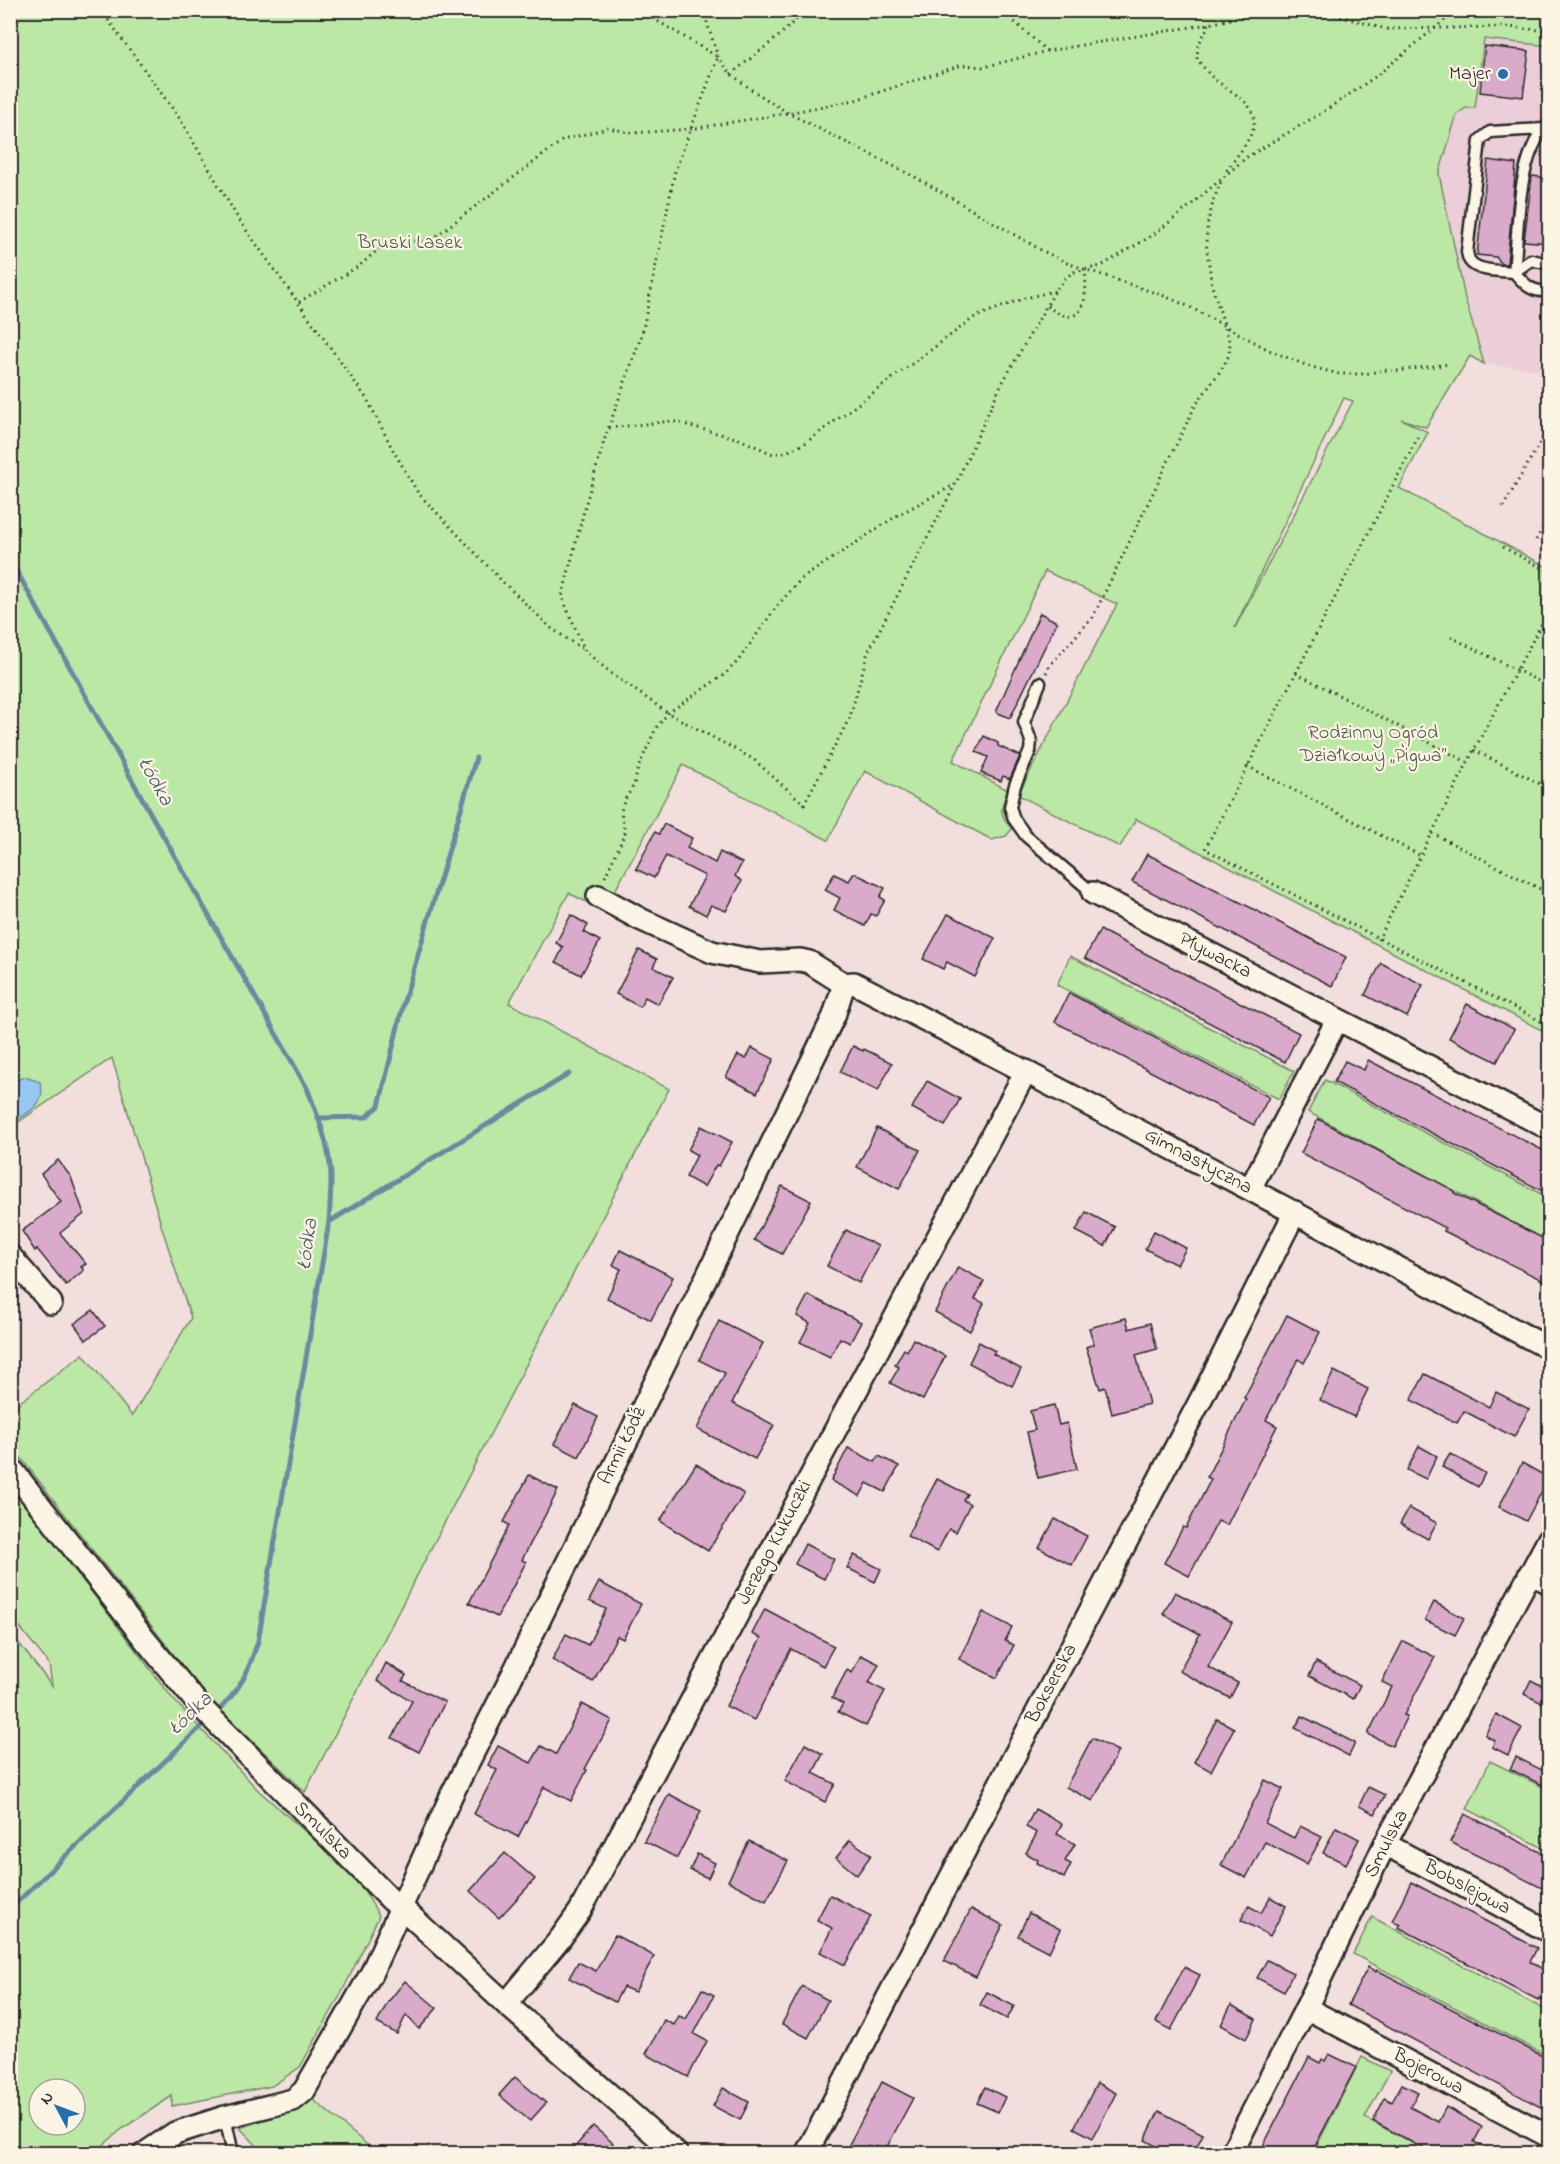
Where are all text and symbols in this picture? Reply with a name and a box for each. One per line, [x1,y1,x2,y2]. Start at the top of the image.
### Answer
place label: Majer [1449,60,1492,89]
marker: Majer [1496,67,1510,81]
park label: Bruski Lasek [357,229,463,258]
park label: Rodzinny Ogród Działkowy „Pigwa” [1299,719,1447,772]
water label: Łódka [130,752,181,812]
street label: Pływacka [1173,925,1257,987]
street label: Gimnastyczna [1139,1121,1257,1203]
water label: Łódka [290,1216,326,1271]
street label: Armii Łódź [592,1401,655,1490]
street label: Jerzego Kukuczki [730,1475,821,1611]
street label: Bokserska [1018,1639,1085,1730]
water label: Łódka [162,1685,220,1743]
street label: Smulska [286,1795,358,1867]
street label: Smulska [1358,1805,1416,1883]
street label: Bobslejowa [1418,1853,1516,1923]
street label: Bojerowa [1386,2041,1469,2103]
north arrow [27,2077,87,2137]
text: N [35,2086,60,2110]

